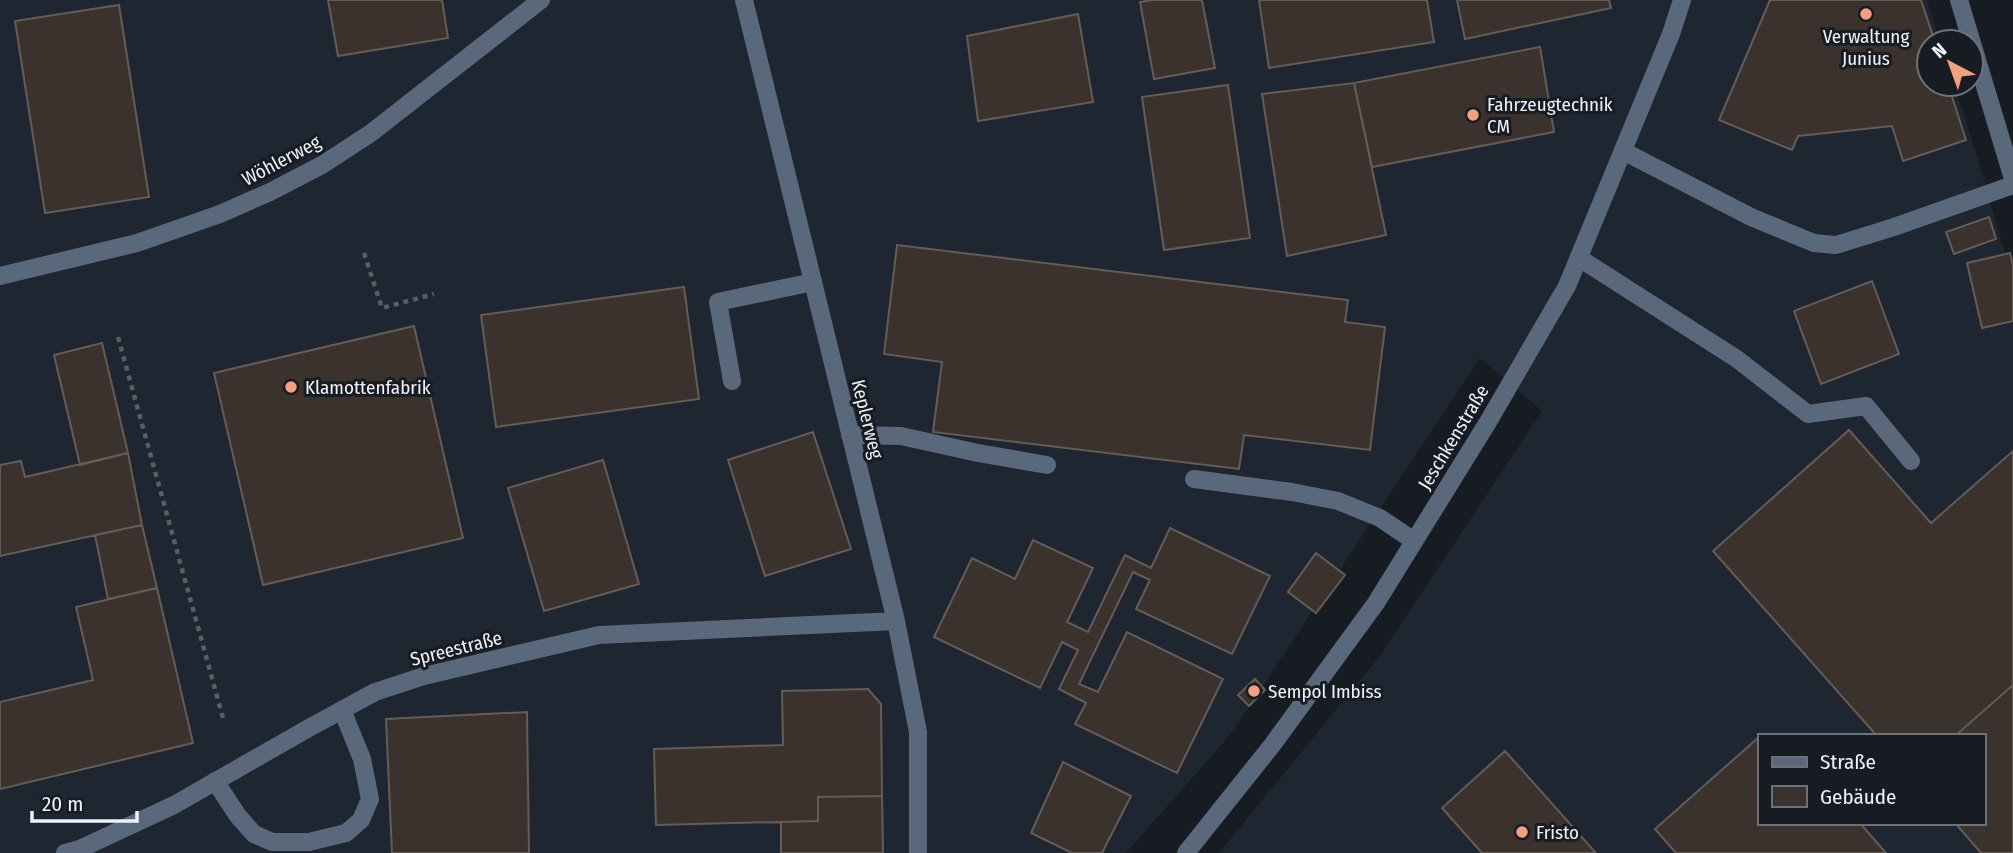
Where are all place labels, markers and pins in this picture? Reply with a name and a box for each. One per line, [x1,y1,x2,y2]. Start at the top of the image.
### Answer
marker: Verwaltung Junius [1858,6,1874,22]
place label: Verwaltung Junius [1823,25,1909,70]
place label: Fahrzeugtechnik CM [1487,93,1613,138]
marker: Fahrzeugtechnik CM [1465,107,1481,123]
place label: Klamottenfabrik [305,376,431,399]
marker: Klamottenfabrik [283,379,299,395]
place label: Sempol Imbiss [1268,680,1382,703]
marker: Sempol Imbiss [1246,683,1262,699]
place label: Fristo [1536,821,1579,844]
marker: Fristo [1514,824,1530,840]

